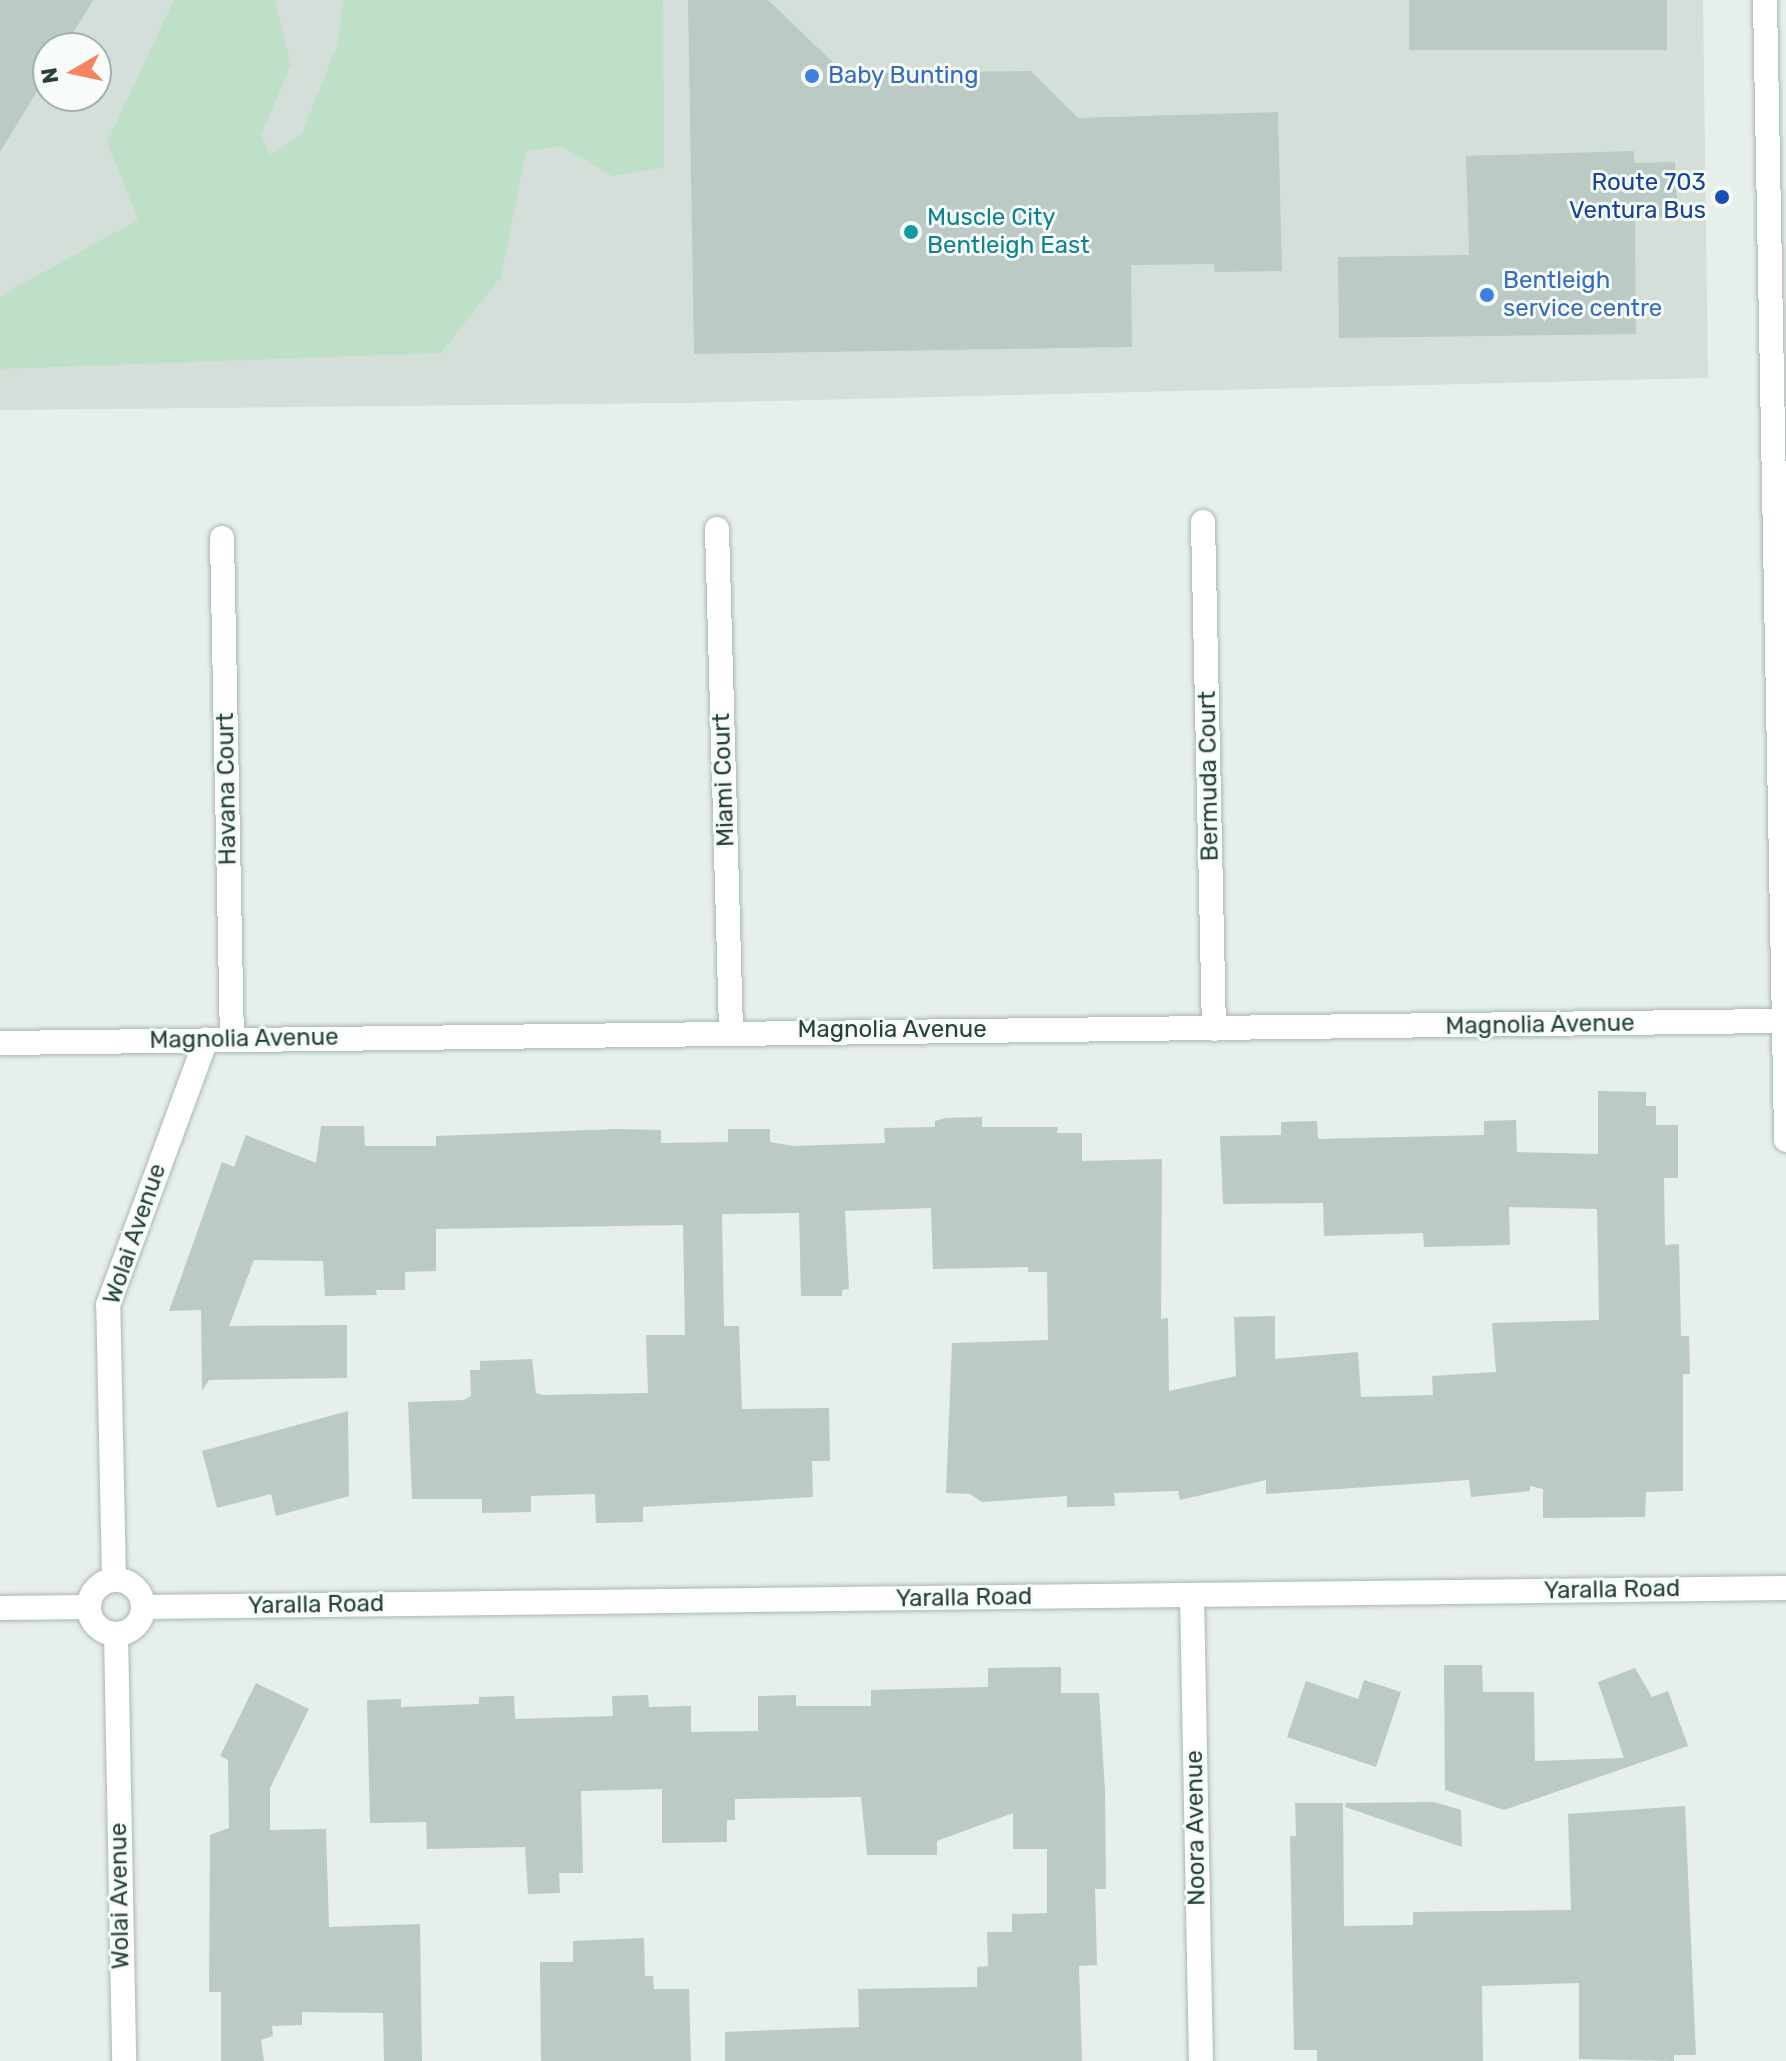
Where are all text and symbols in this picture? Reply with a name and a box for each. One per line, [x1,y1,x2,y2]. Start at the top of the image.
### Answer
north arrow [32,32,112,112]
place label: Baby Bunting [828,62,979,90]
text: N [35,66,64,85]
marker: Baby Bunting [803,67,821,85]
place label: Route 703 Ventura Bus [1569,169,1706,225]
marker: Route 703 Ventura Bus [1713,188,1731,206]
place label: Muscle City Bentleigh East [927,204,1090,260]
marker: Muscle City Bentleigh East [902,223,920,241]
place label: Bentleigh service centre [1503,267,1662,323]
marker: Bentleigh service centre [1478,286,1496,304]
street label: Bermuda Court [1193,691,1225,861]
street label: Havana Court [211,712,243,866]
street label: Miami Court [707,713,741,847]
street label: Magnolia Avenue [1445,1009,1635,1041]
street label: Magnolia Avenue [797,1016,987,1044]
street label: Magnolia Avenue [149,1023,339,1055]
street label: Wolai Avenue [97,1160,173,1308]
street label: Yaralla Road [1544,1574,1680,1606]
street label: Yaralla Road [896,1582,1032,1614]
street label: Yaralla Road [248,1589,384,1621]
street label: Noora Avenue [1180,1750,1212,1906]
street label: Wolai Avenue [104,1822,136,1970]

